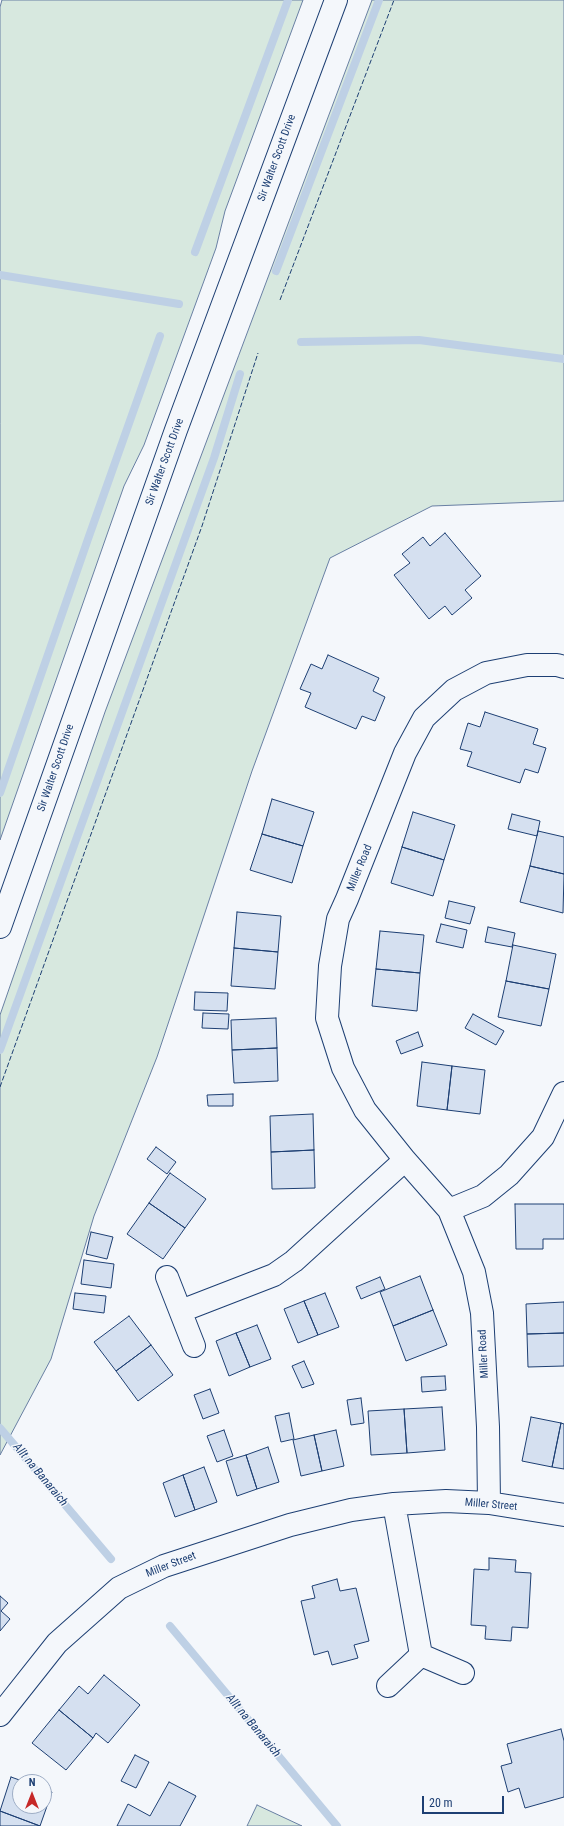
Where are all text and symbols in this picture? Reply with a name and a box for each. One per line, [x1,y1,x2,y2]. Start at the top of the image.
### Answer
street label: Sir Walter Scott Drive [255,113,299,203]
street label: Sir Walter Scott Drive [143,417,187,507]
street label: Sir Walter Scott Drive [35,723,77,813]
street label: Miller Road [345,843,375,893]
street label: Miller Road [476,1329,492,1379]
water label: Allt na Banaraich [9,1441,71,1509]
street label: Miller Street [464,1496,518,1514]
street label: Miller Street [144,1549,198,1581]
water label: Allt na Banaraich [222,1692,284,1760]
north arrow [12,1774,52,1814]
text: N [29,1776,35,1789]
scale bar [424,1788,506,1814]
text: 20 m [429,1796,453,1810]

